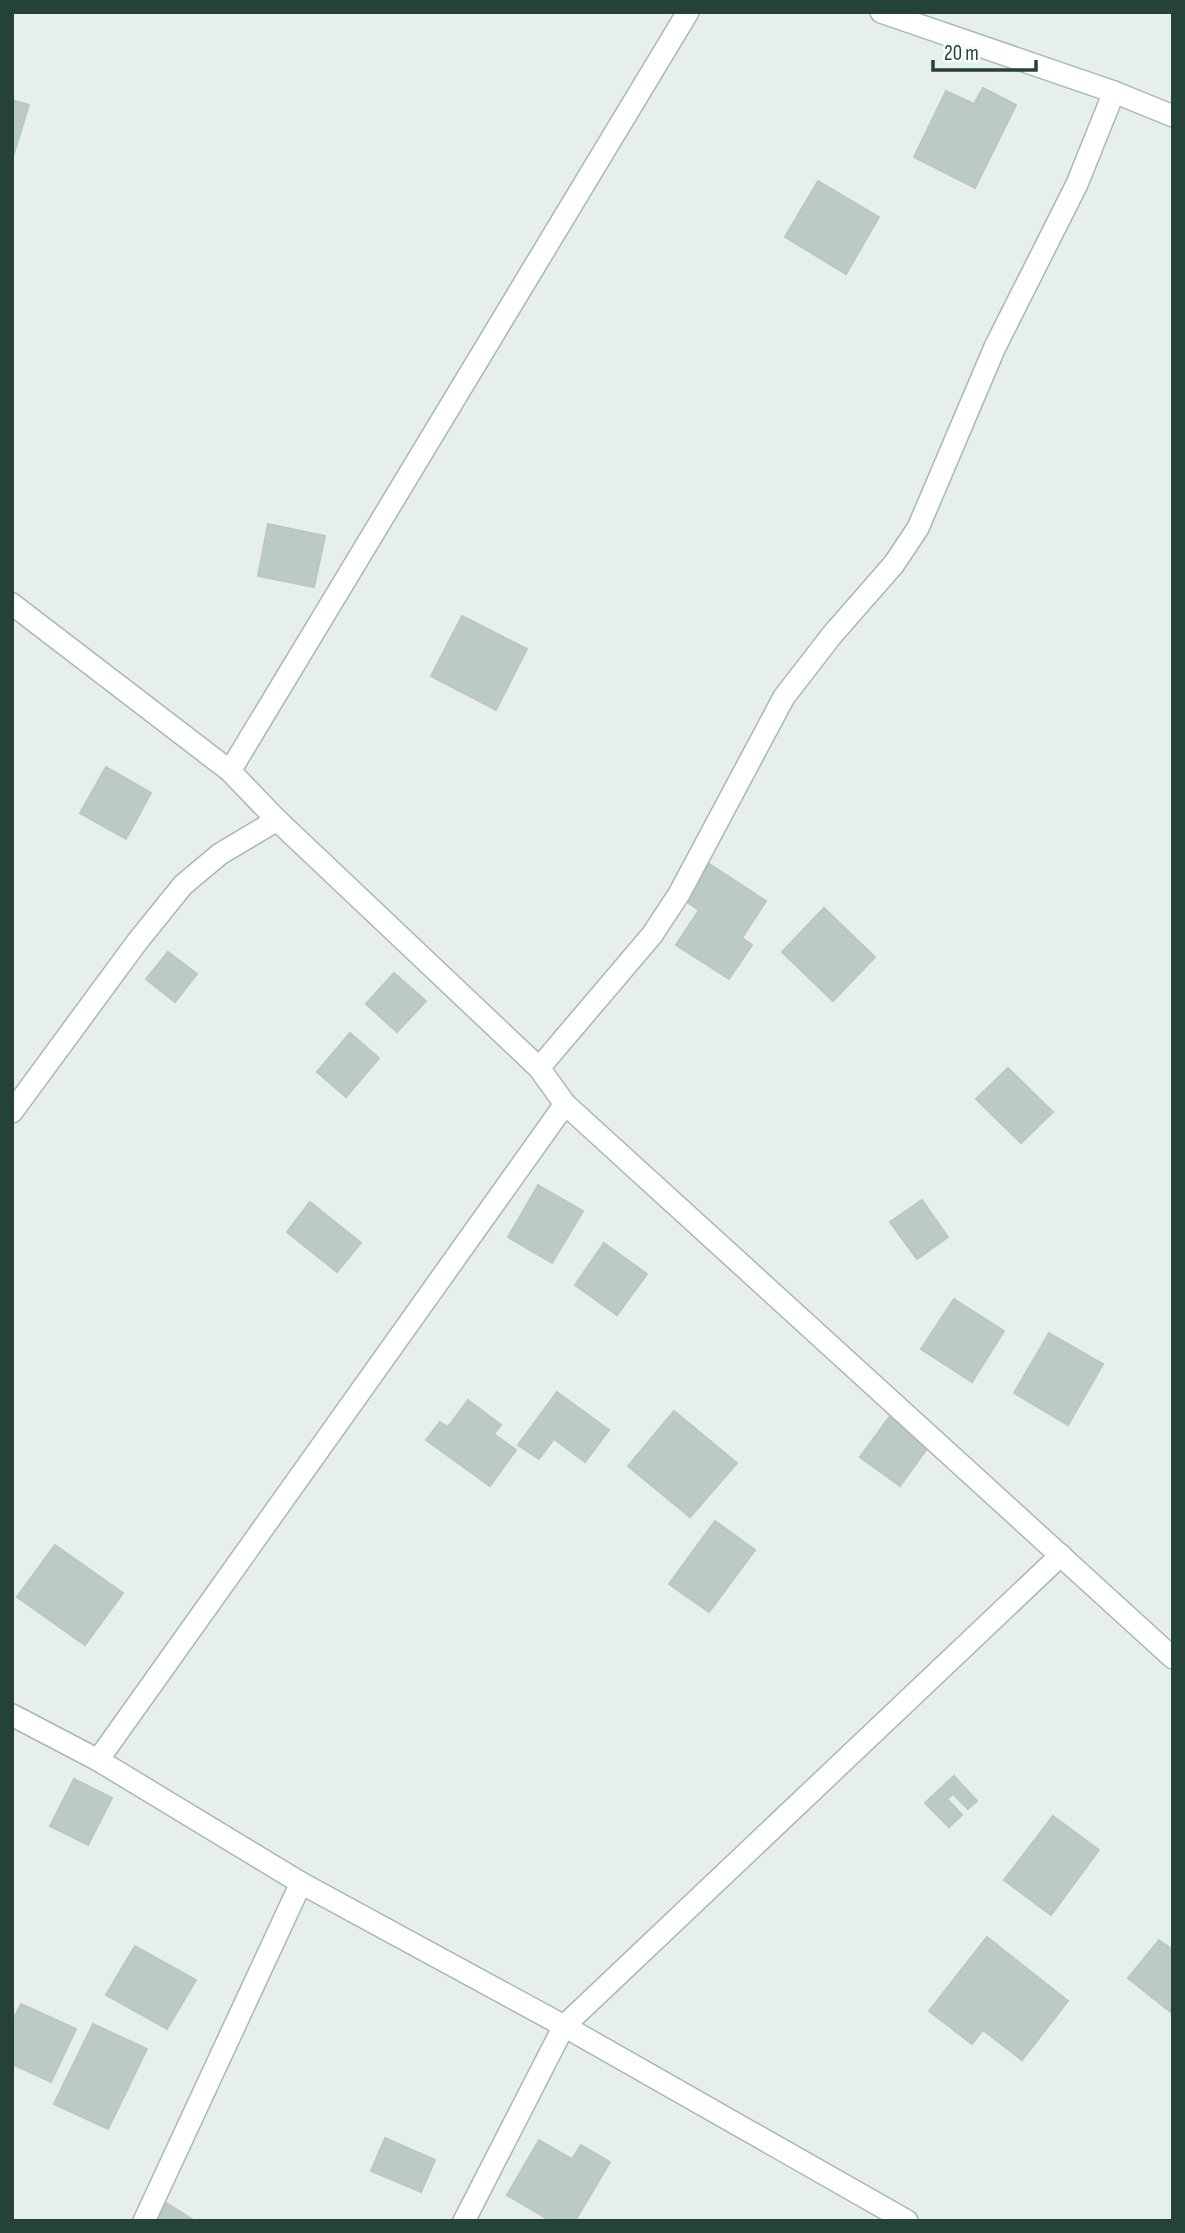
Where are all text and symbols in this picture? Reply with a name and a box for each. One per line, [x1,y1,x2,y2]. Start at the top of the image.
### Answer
scale bar [933,28,1036,72]
text: 20 m [944,41,979,66]

